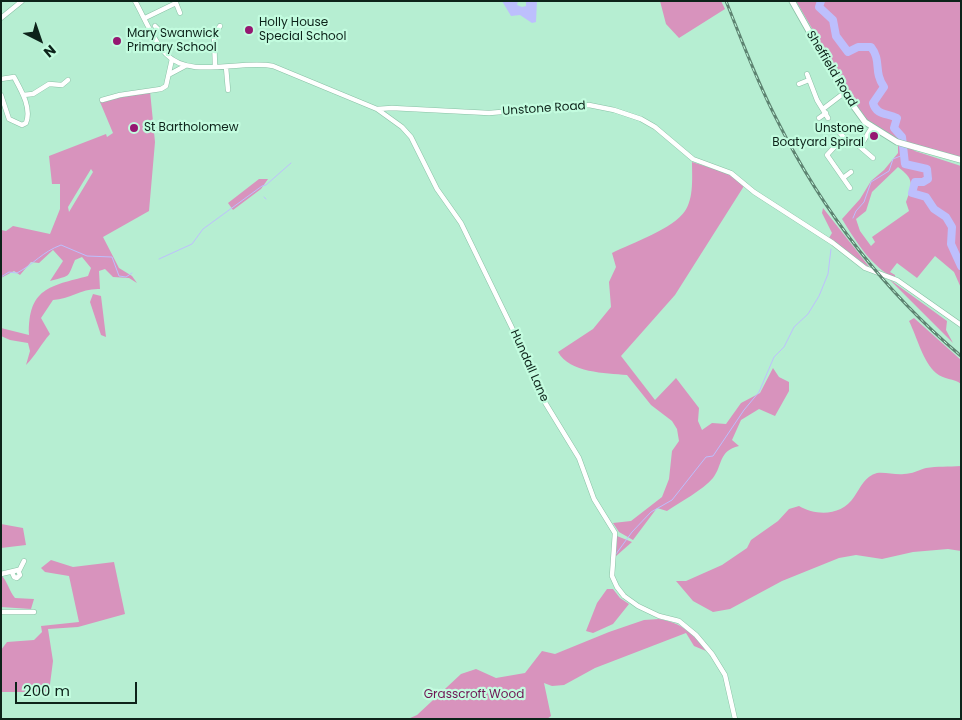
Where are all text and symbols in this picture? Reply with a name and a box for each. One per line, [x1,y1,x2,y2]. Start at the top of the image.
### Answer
north arrow [15,15,65,65]
place label: Holly House Special School [259,16,346,44]
marker: Holly House Special School [243,24,255,36]
place label: Mary Swanwick Primary School [127,27,219,55]
street label: Sheffield Road [803,28,859,110]
marker: Mary Swanwick Primary School [111,35,123,47]
text: N [39,40,60,62]
street label: Unstone Road [502,99,586,119]
place label: St Bartholomew [144,121,239,135]
marker: St Bartholomew [128,122,140,134]
place label: Unstone Boatyard Spiral [772,122,864,150]
marker: Unstone Boatyard Spiral [868,130,880,142]
street label: Hundall Lane [507,328,551,404]
scale bar [18,672,140,704]
text: 200 m [23,680,70,701]
park label: Grasscroft Wood [424,688,524,702]

